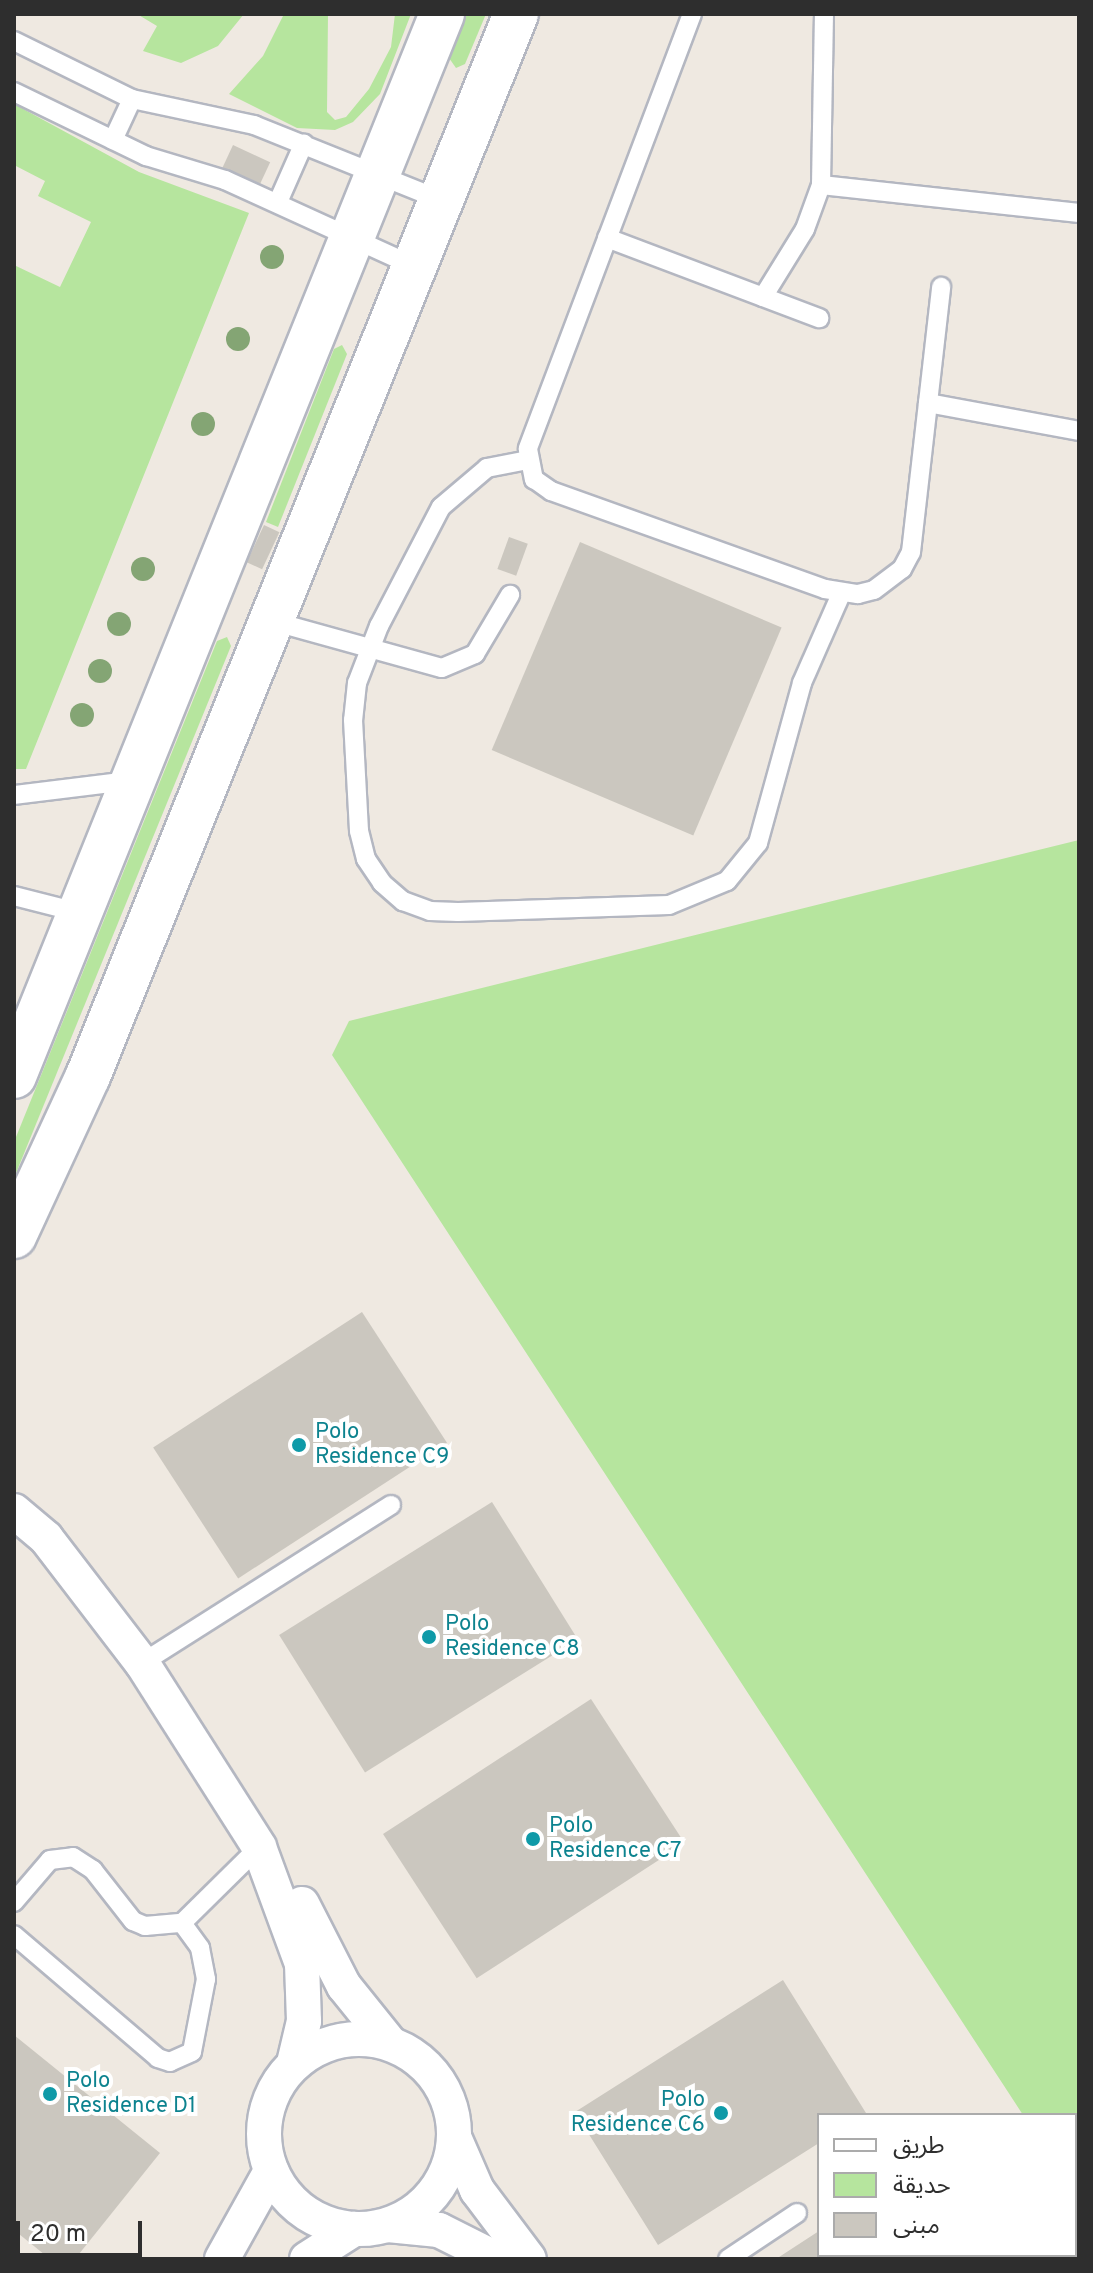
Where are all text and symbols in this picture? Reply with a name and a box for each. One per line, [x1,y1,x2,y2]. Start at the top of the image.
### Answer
place label: Polo Residence C9 [315,1419,449,1470]
marker: Polo Residence C9 [290,1436,308,1454]
place label: Polo Residence C8 [445,1611,580,1662]
marker: Polo Residence C8 [420,1628,438,1646]
place label: Polo Residence C7 [549,1813,681,1864]
marker: Polo Residence C7 [524,1830,542,1848]
place label: Polo Residence D1 [66,2068,196,2120]
marker: Polo Residence D1 [41,2085,59,2103]
place label: Polo Residence C6 [571,2087,705,2138]
marker: Polo Residence C6 [712,2104,730,2122]
legend [817,2113,1077,2257]
text: طريق [893,2132,945,2162]
text: حديقة [893,2172,951,2202]
scale bar [20,2205,146,2255]
text: مبنى [893,2212,940,2242]
text: 20 m [30,2220,86,2250]

